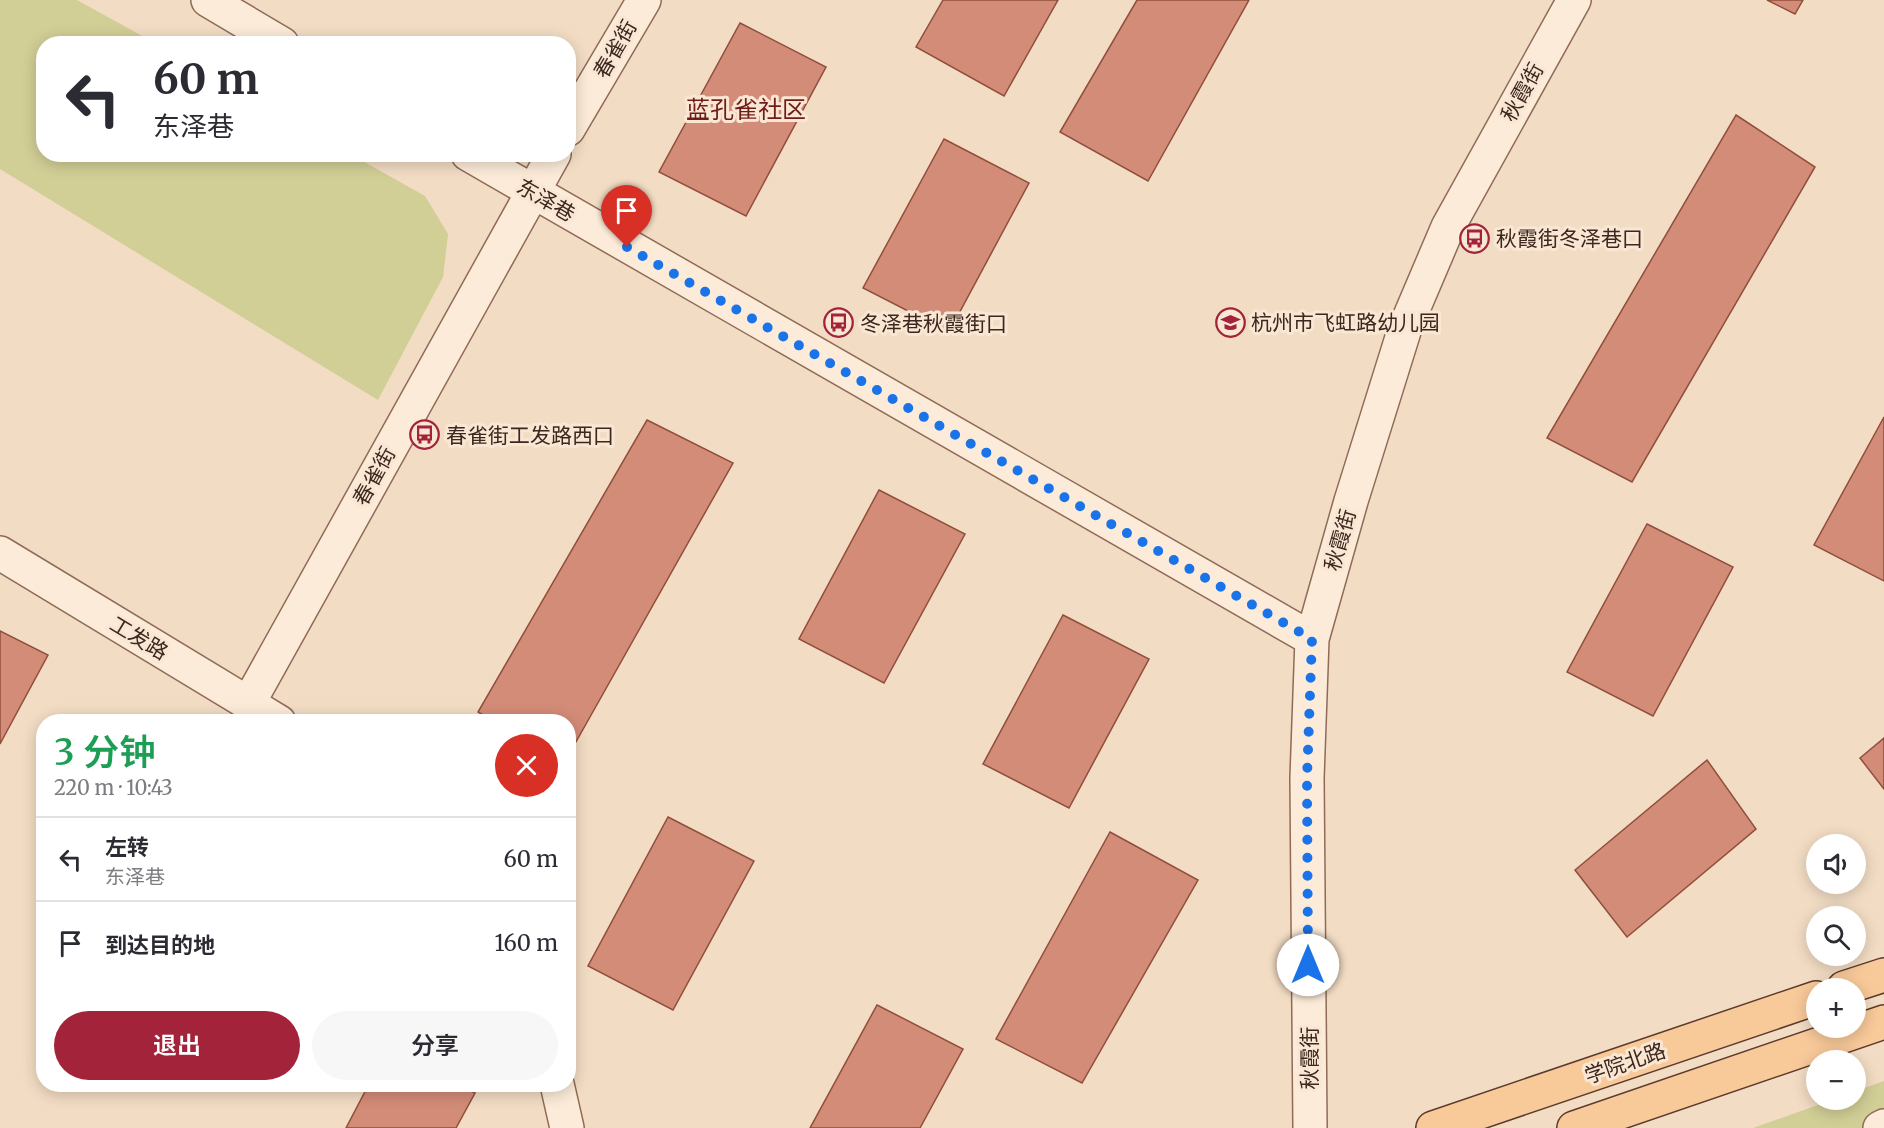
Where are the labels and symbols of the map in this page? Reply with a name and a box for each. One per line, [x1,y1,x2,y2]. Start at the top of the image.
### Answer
street label: 春雀街 [588,15,642,83]
street label: 秋霞街 [1495,58,1549,126]
district label: 蓝孔雀社区 [686,94,806,125]
street label: 东泽巷 [512,173,580,227]
pin [601,185,652,247]
bus stop icon: 秋霞街冬泽巷口 [1459,222,1491,254]
place label: 秋霞街冬泽巷口 [1496,225,1643,252]
school or university icon: 杭州市飞虹路幼儿园 [1214,306,1246,338]
bus stop icon: 冬泽巷秋霞街口 [823,307,855,339]
place label: 杭州市飞虹路幼儿园 [1251,309,1440,336]
place label: 冬泽巷秋霞街口 [860,310,1007,337]
bus stop icon: 春雀街工发路西口 [409,419,441,451]
place label: 春雀街工发路西口 [446,422,614,449]
street label: 春雀街 [347,442,401,510]
street label: 秋霞街 [1318,506,1362,574]
street label: 工发路 [105,610,173,666]
position arrow [1276,933,1340,997]
street label: 秋霞街 [1296,1027,1323,1090]
street label: 学院北路 [1581,1037,1669,1089]

